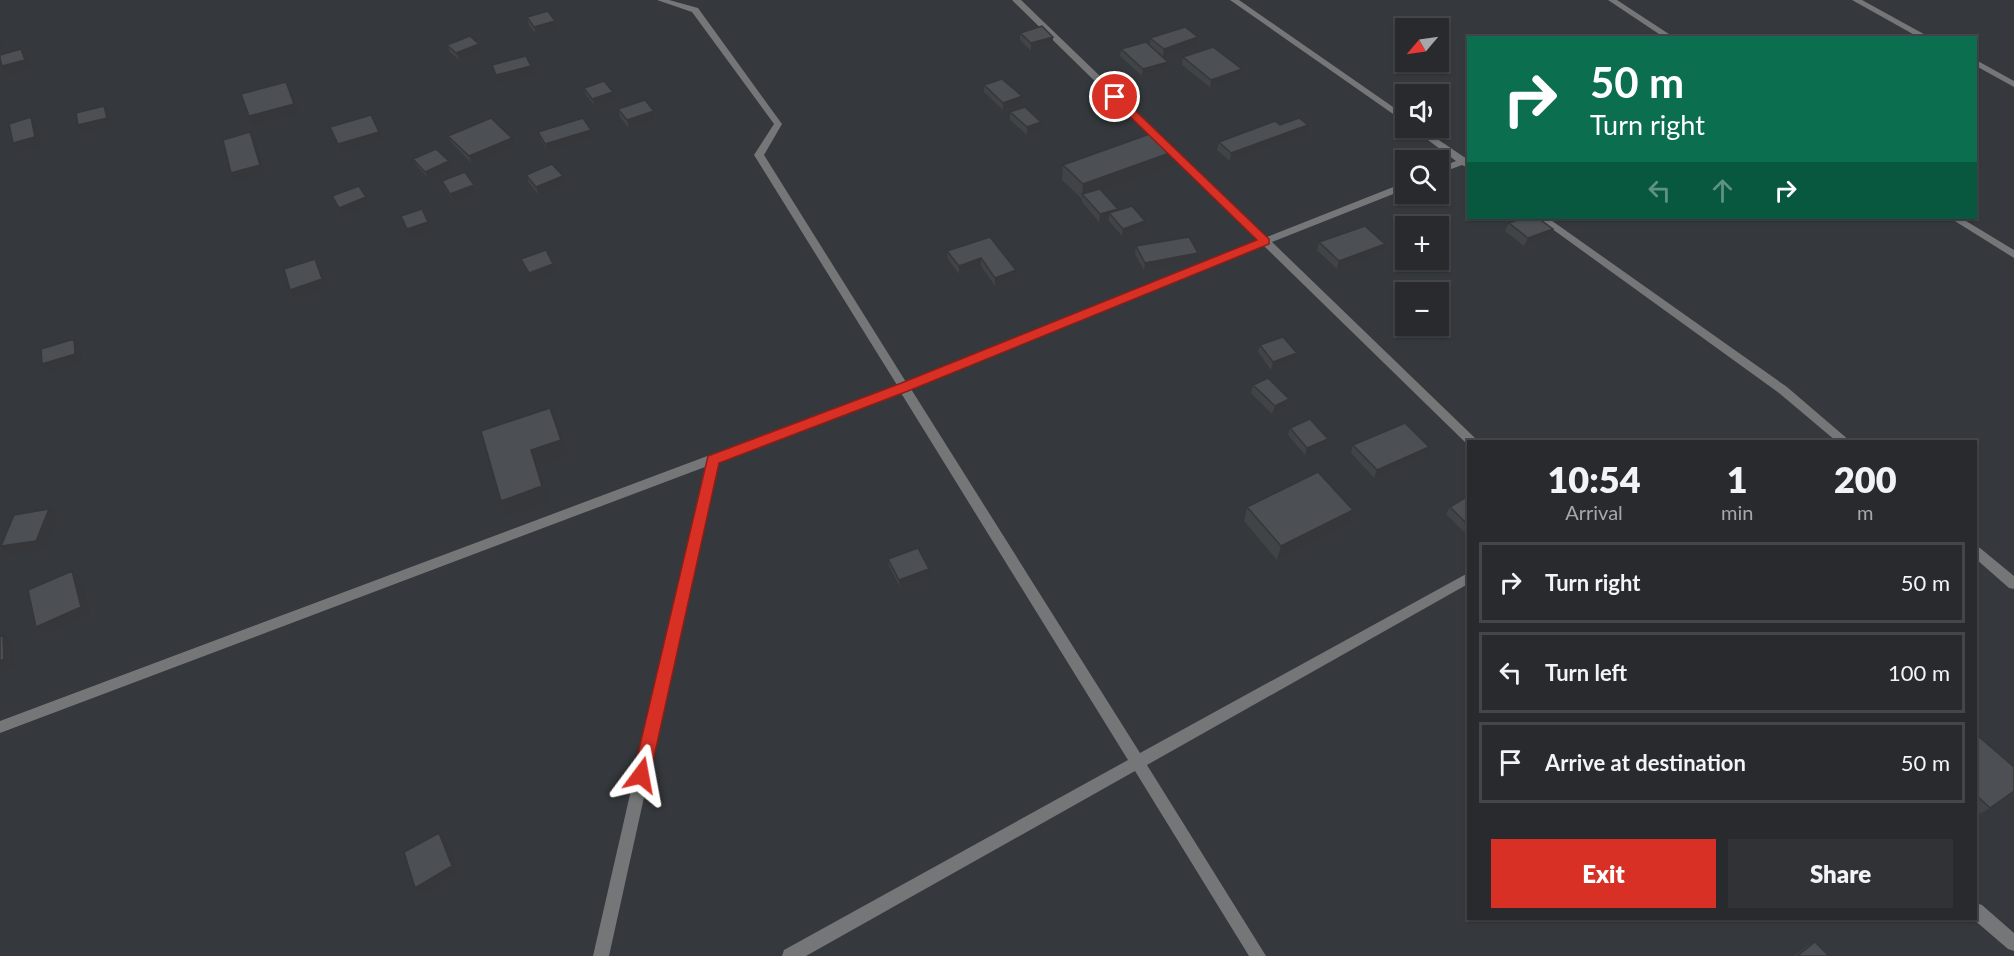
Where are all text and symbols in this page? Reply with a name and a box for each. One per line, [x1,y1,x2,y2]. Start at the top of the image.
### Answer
north arrow [1395,18,1449,72]
map controls [1395,18,1449,336]
text: 50 m [1590,57,1684,107]
icon: right [1491,60,1569,138]
pin [1089,71,1140,122]
icon: arrive [1098,80,1131,113]
button: sound [1395,84,1449,138]
text: Turn right [1590,108,1705,141]
button: search [1395,150,1449,204]
icon: left [1643,174,1676,207]
icon: ahead [1706,174,1739,207]
icon: right [1769,174,1802,207]
button: + [1395,216,1449,270]
button: − [1395,282,1449,336]
text: 10:54 [1547,457,1641,501]
text: 1 [1727,457,1748,501]
text: 200 [1834,457,1897,501]
text: Arrival [1565,500,1623,524]
text: min [1721,500,1753,524]
text: m [1857,500,1873,524]
icon: right [1494,566,1527,599]
text: Turn right [1545,569,1640,596]
text: 50 m [1901,569,1950,596]
icon: left [1494,656,1527,689]
text: Turn left [1545,659,1627,686]
text: 100 m [1888,659,1950,686]
position arrow [609,743,673,807]
icon: arrive [1494,746,1527,779]
text: Arrive at destination [1545,749,1746,776]
text: 50 m [1901,749,1950,776]
button: Exit [1491,839,1716,908]
button: Share [1728,839,1953,908]

